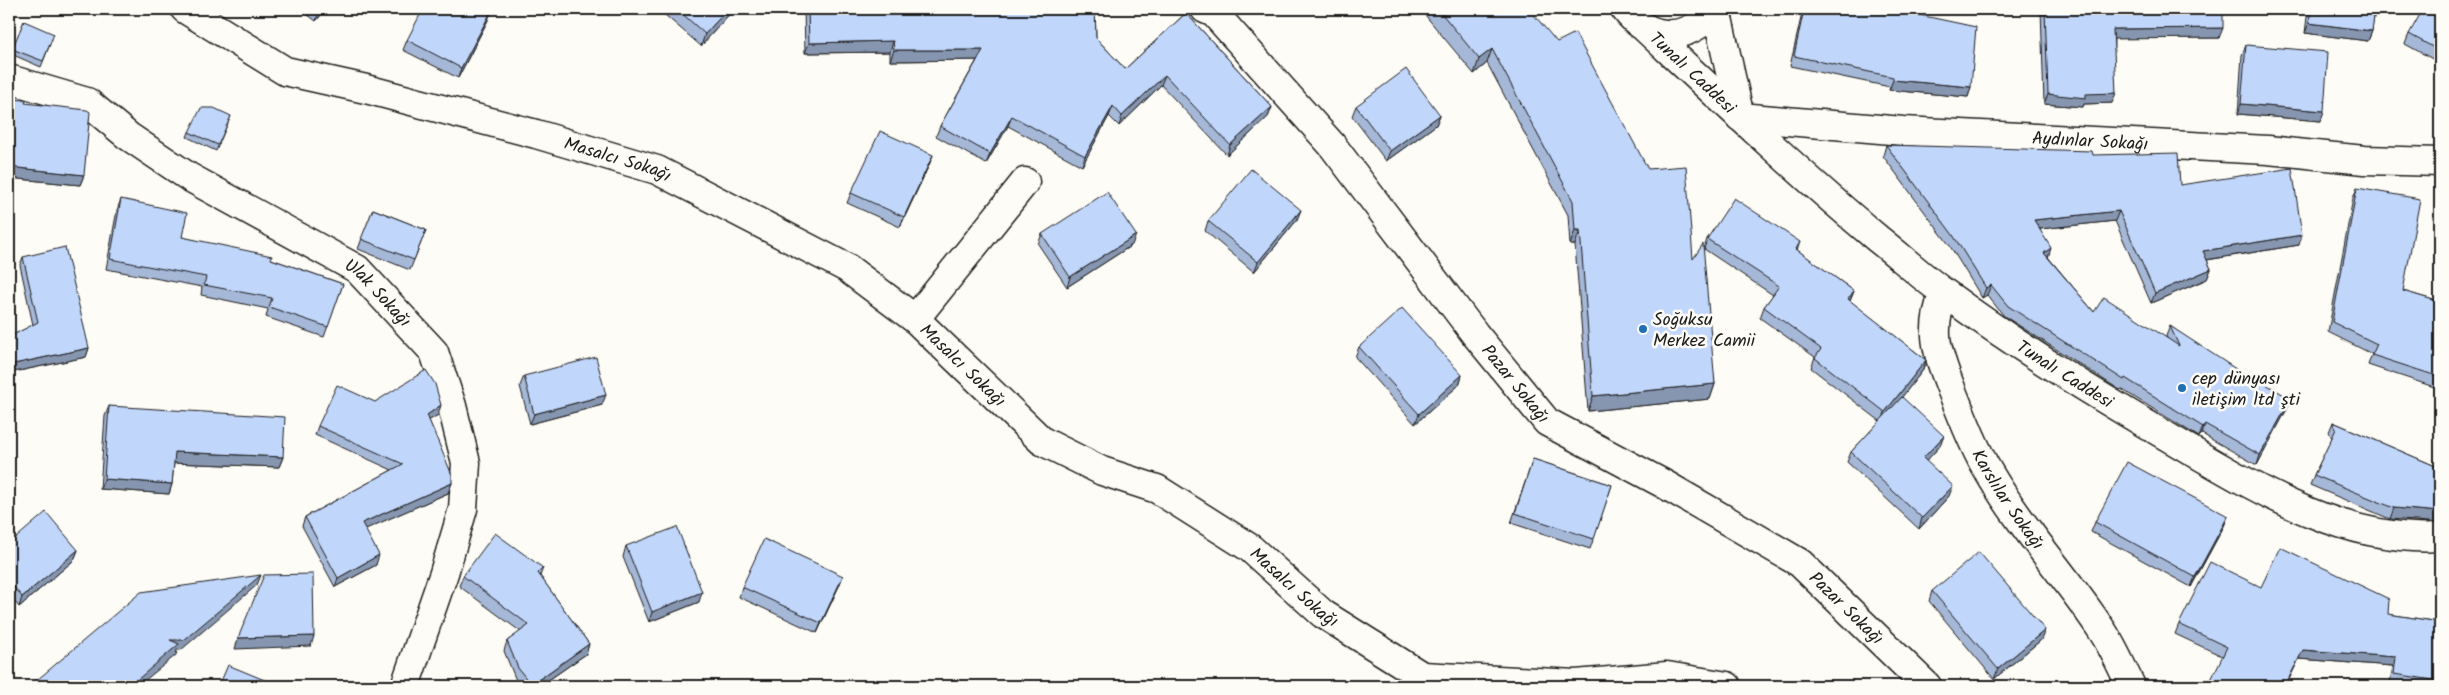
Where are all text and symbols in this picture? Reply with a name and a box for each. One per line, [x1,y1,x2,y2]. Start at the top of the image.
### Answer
street label: Tunalı Caddesi [1642,26,1742,122]
street label: Aydınlar Sokağı [2031,125,2149,160]
street label: Masalcı Sokağı [560,130,676,191]
street label: Ulak Sokağı [339,252,417,335]
place label: Soğuksu Merkez Camii [1653,306,1756,356]
street label: Masalcı Sokağı [912,317,1012,415]
marker: Soğuksu Merkez Camii [1637,323,1649,335]
street label: Tunalı Caddesi [2010,334,2119,417]
street label: Pazar Sokağı [1473,338,1556,431]
place label: cep dünyası iletişim ltd şti [2192,365,2301,415]
marker: cep dünyası iletişim ltd şti [2176,382,2188,394]
street label: Karslılar Sokağı [1963,445,2051,557]
street label: Masalcı Sokağı [1242,541,1344,636]
street label: Pazar Sokağı [1801,565,1890,653]

